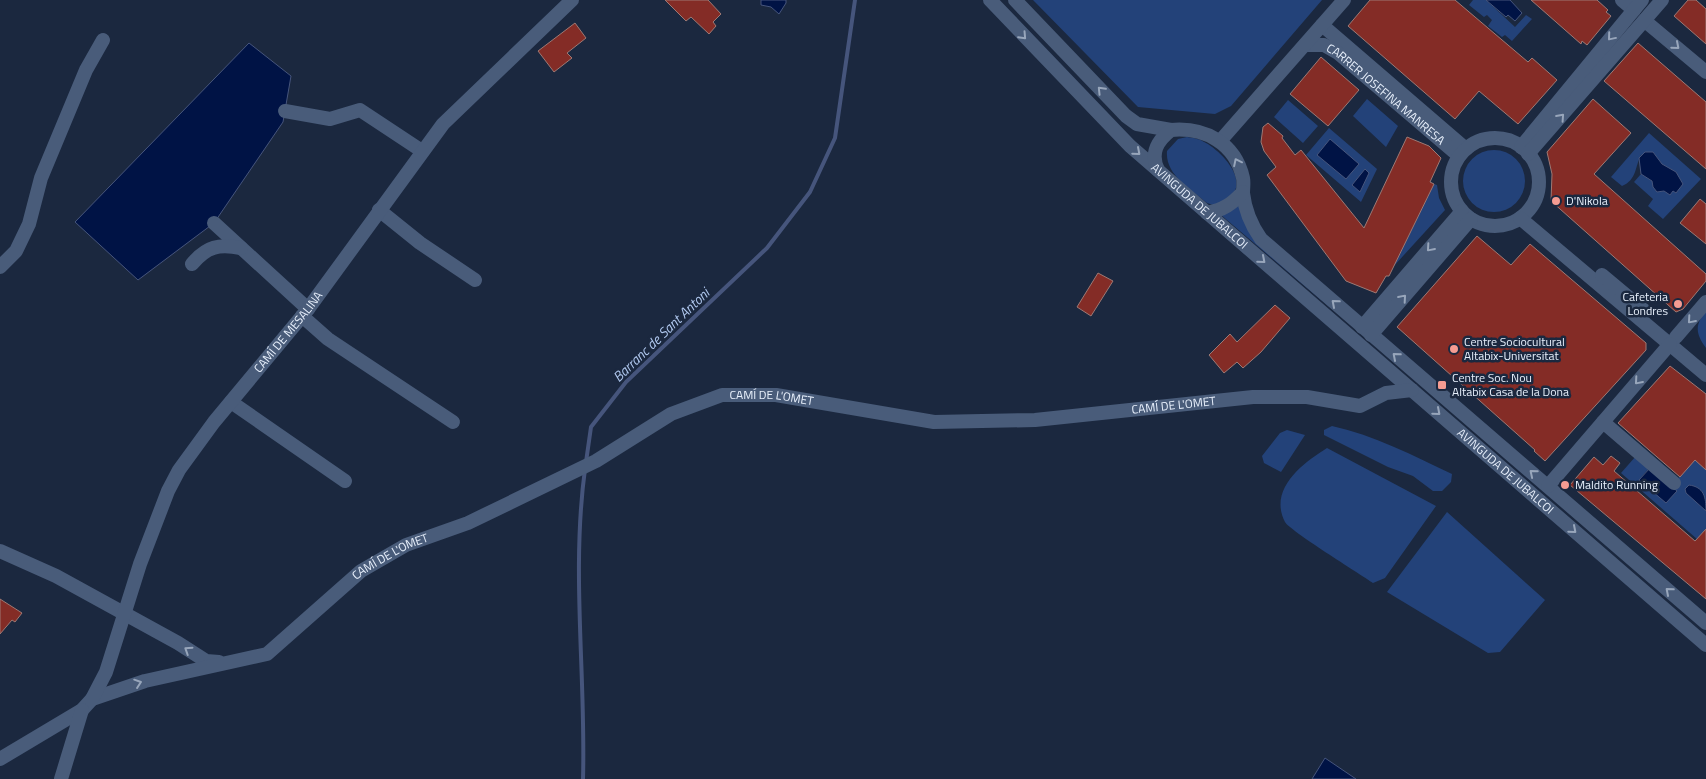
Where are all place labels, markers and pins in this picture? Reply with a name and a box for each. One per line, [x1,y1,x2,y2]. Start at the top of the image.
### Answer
place label: D'Nikola [1566,191,1608,210]
marker: D'Nikola [1550,195,1562,207]
place label: Cafeteria Londres [1623,287,1668,320]
marker: Cafeteria Londres [1672,298,1684,310]
place label: Centre Sociocultural Altabix-Universitat [1464,332,1565,365]
marker: Centre Sociocultural Altabix-Universitat [1448,343,1460,355]
place label: Centre Soc. Nou Altabix Casa de la Dona [1452,368,1569,401]
marker: Centre Soc. Nou Altabix Casa de la Dona [1436,379,1448,391]
place label: Maldito Running [1575,475,1658,494]
marker: Maldito Running [1559,479,1571,491]

